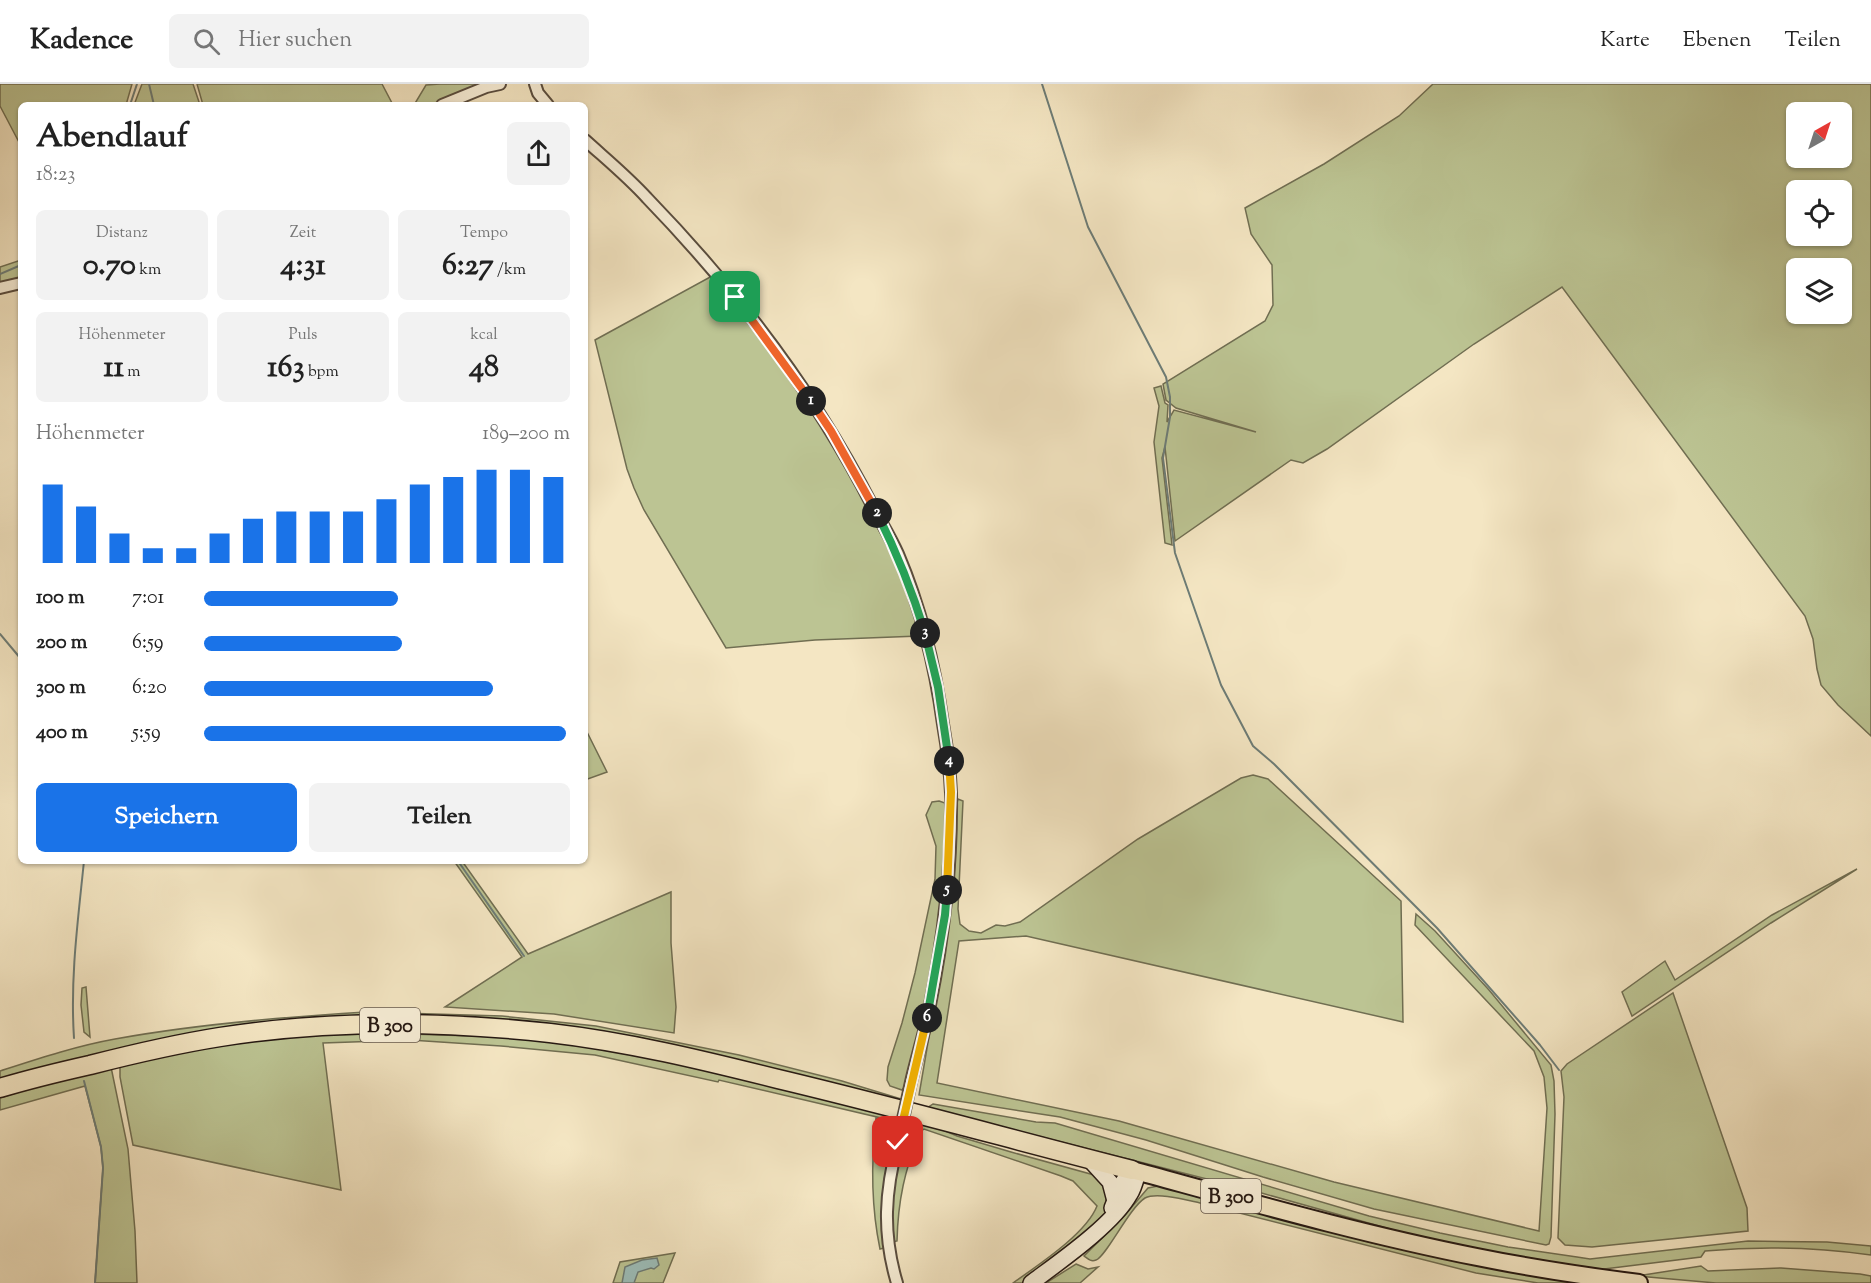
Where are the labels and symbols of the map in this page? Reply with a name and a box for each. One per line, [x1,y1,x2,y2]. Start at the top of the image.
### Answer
north arrow [1786,102,1852,168]
pin [709,271,760,322]
pin: 1 [796,386,826,416]
pin: 2 [862,498,892,528]
pin: 3 [910,618,940,648]
pin: 4 [934,746,964,776]
pin: 5 [932,875,962,905]
pin: 6 [912,1003,942,1033]
road number: B 300 [360,1008,420,1042]
pin [872,1116,923,1167]
road number: B 300 [1201,1179,1261,1213]

